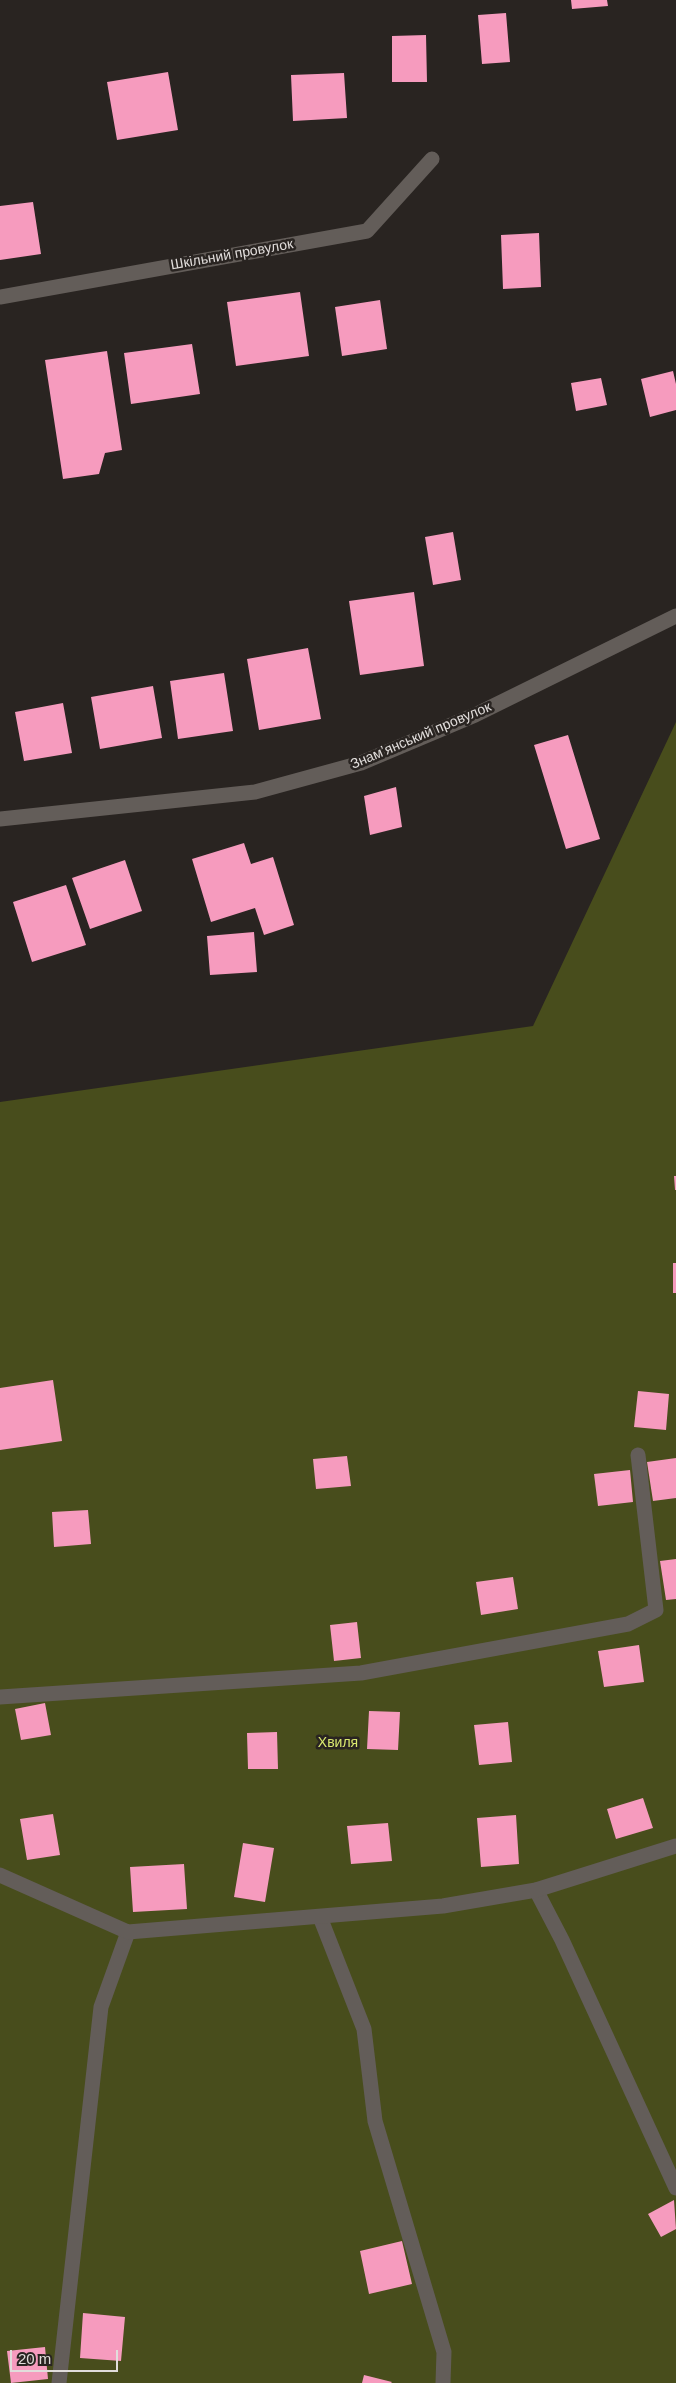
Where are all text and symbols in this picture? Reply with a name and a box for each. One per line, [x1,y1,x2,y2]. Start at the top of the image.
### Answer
street label: Шкільний провулок [169,236,295,274]
street label: Знамʼянський провулок [348,699,494,773]
park label: Хвиля [318,1735,358,1751]
scale bar [12,2340,120,2372]
text: 20 m [18,2350,51,2367]

